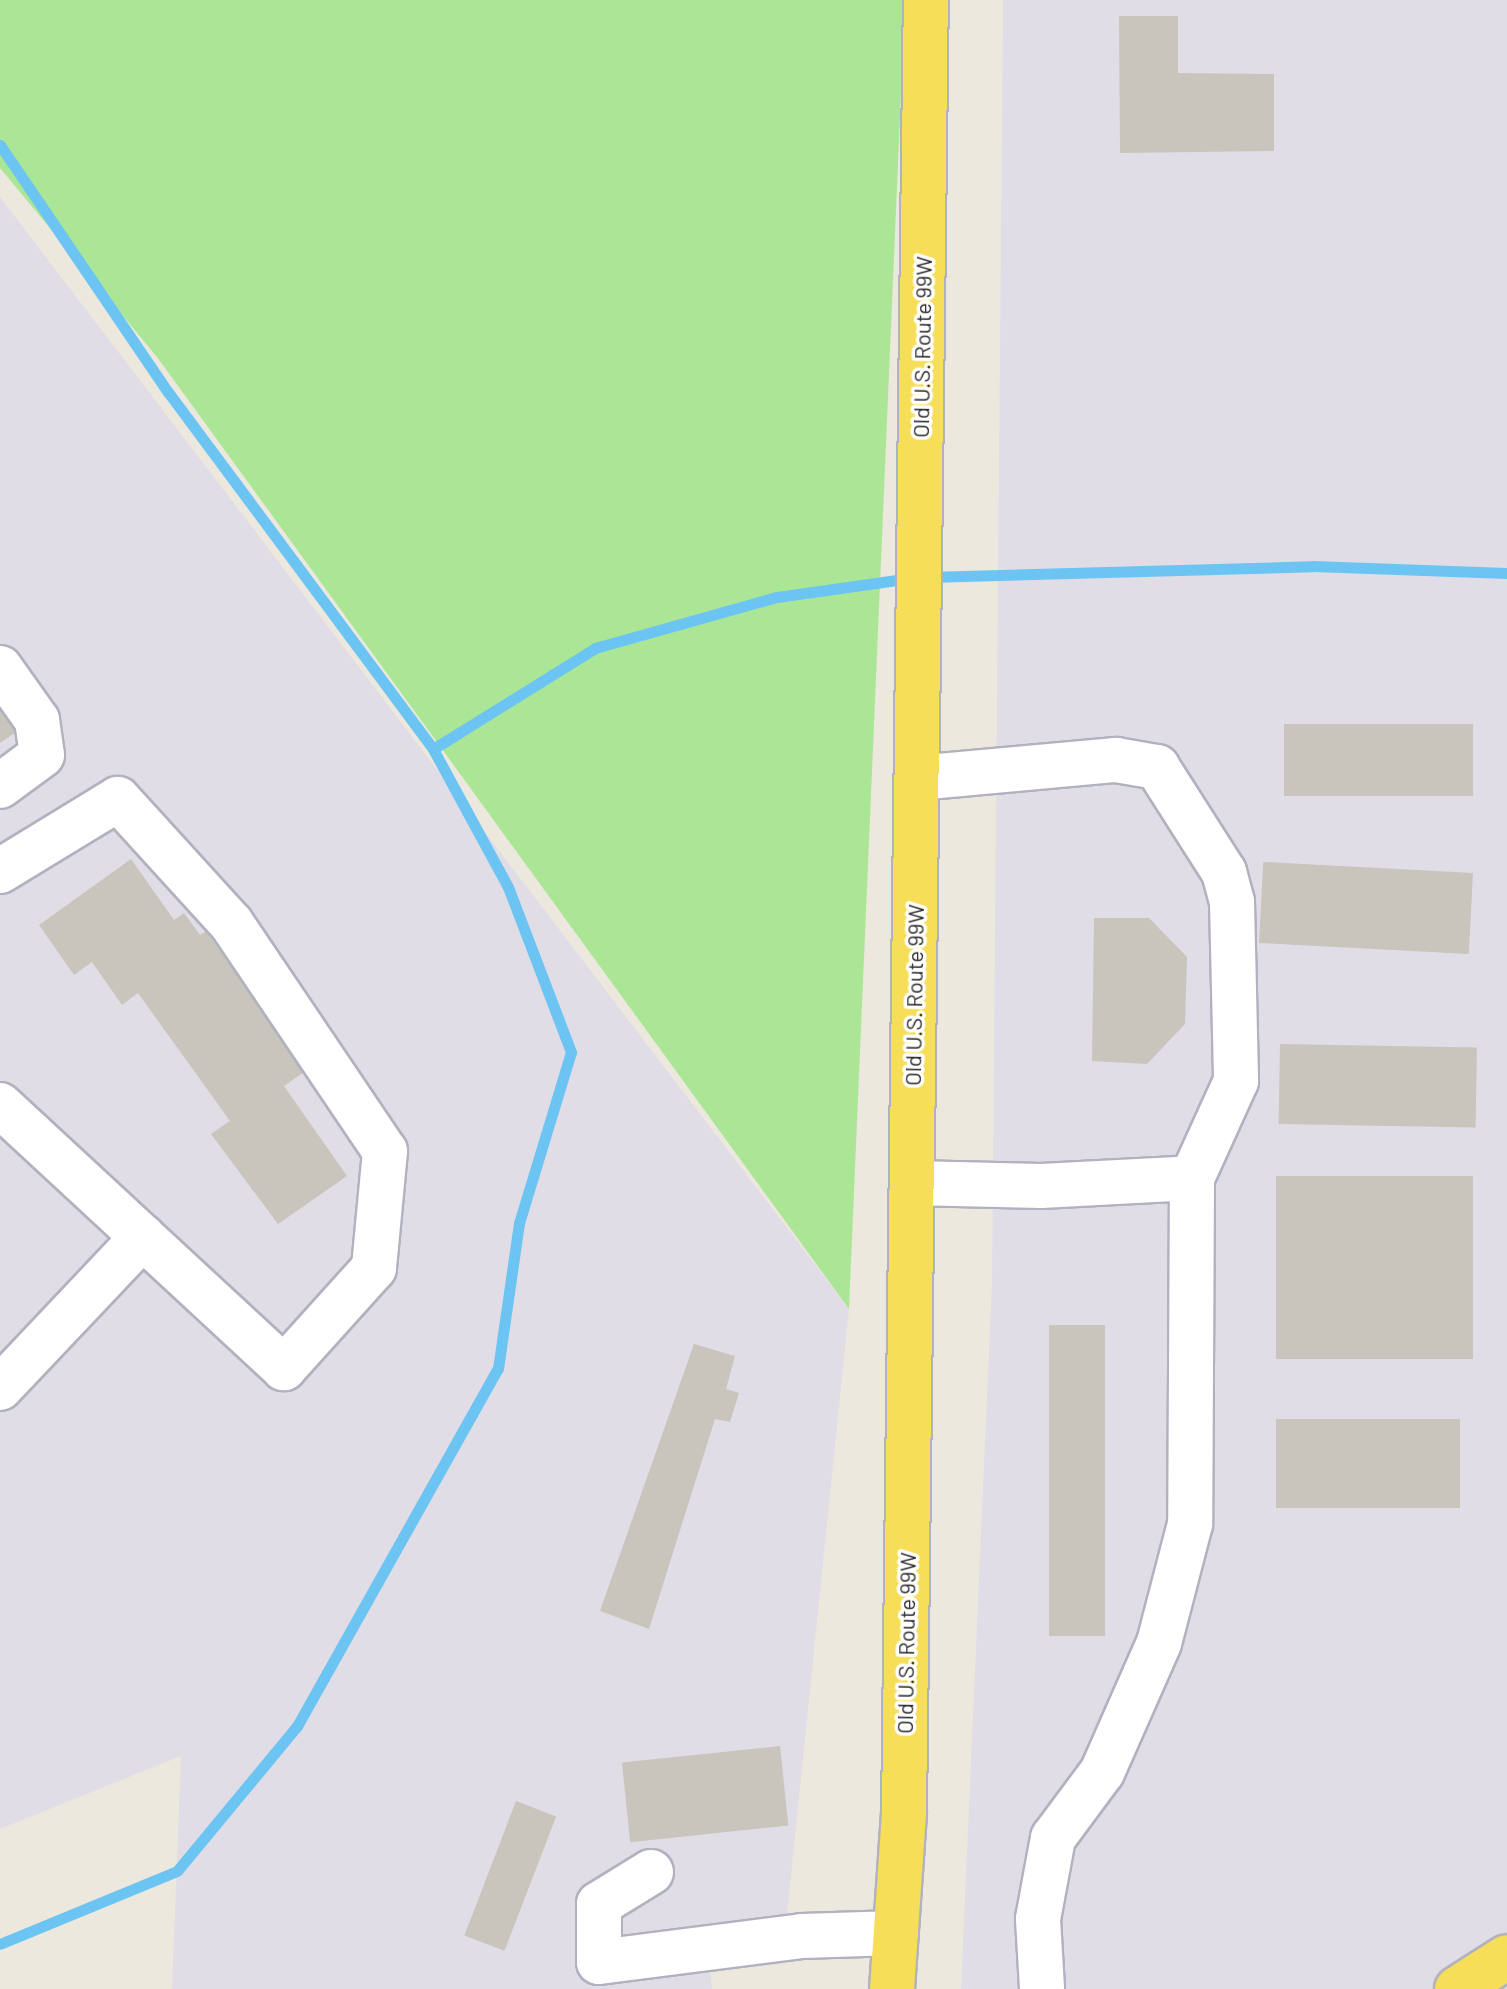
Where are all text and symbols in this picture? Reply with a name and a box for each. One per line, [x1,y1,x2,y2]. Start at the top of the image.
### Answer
street label: Old U.S. Route 99W [907,256,937,438]
street label: Old U.S. Route 99W [899,904,929,1086]
street label: Old U.S. Route 99W [891,1552,921,1734]

